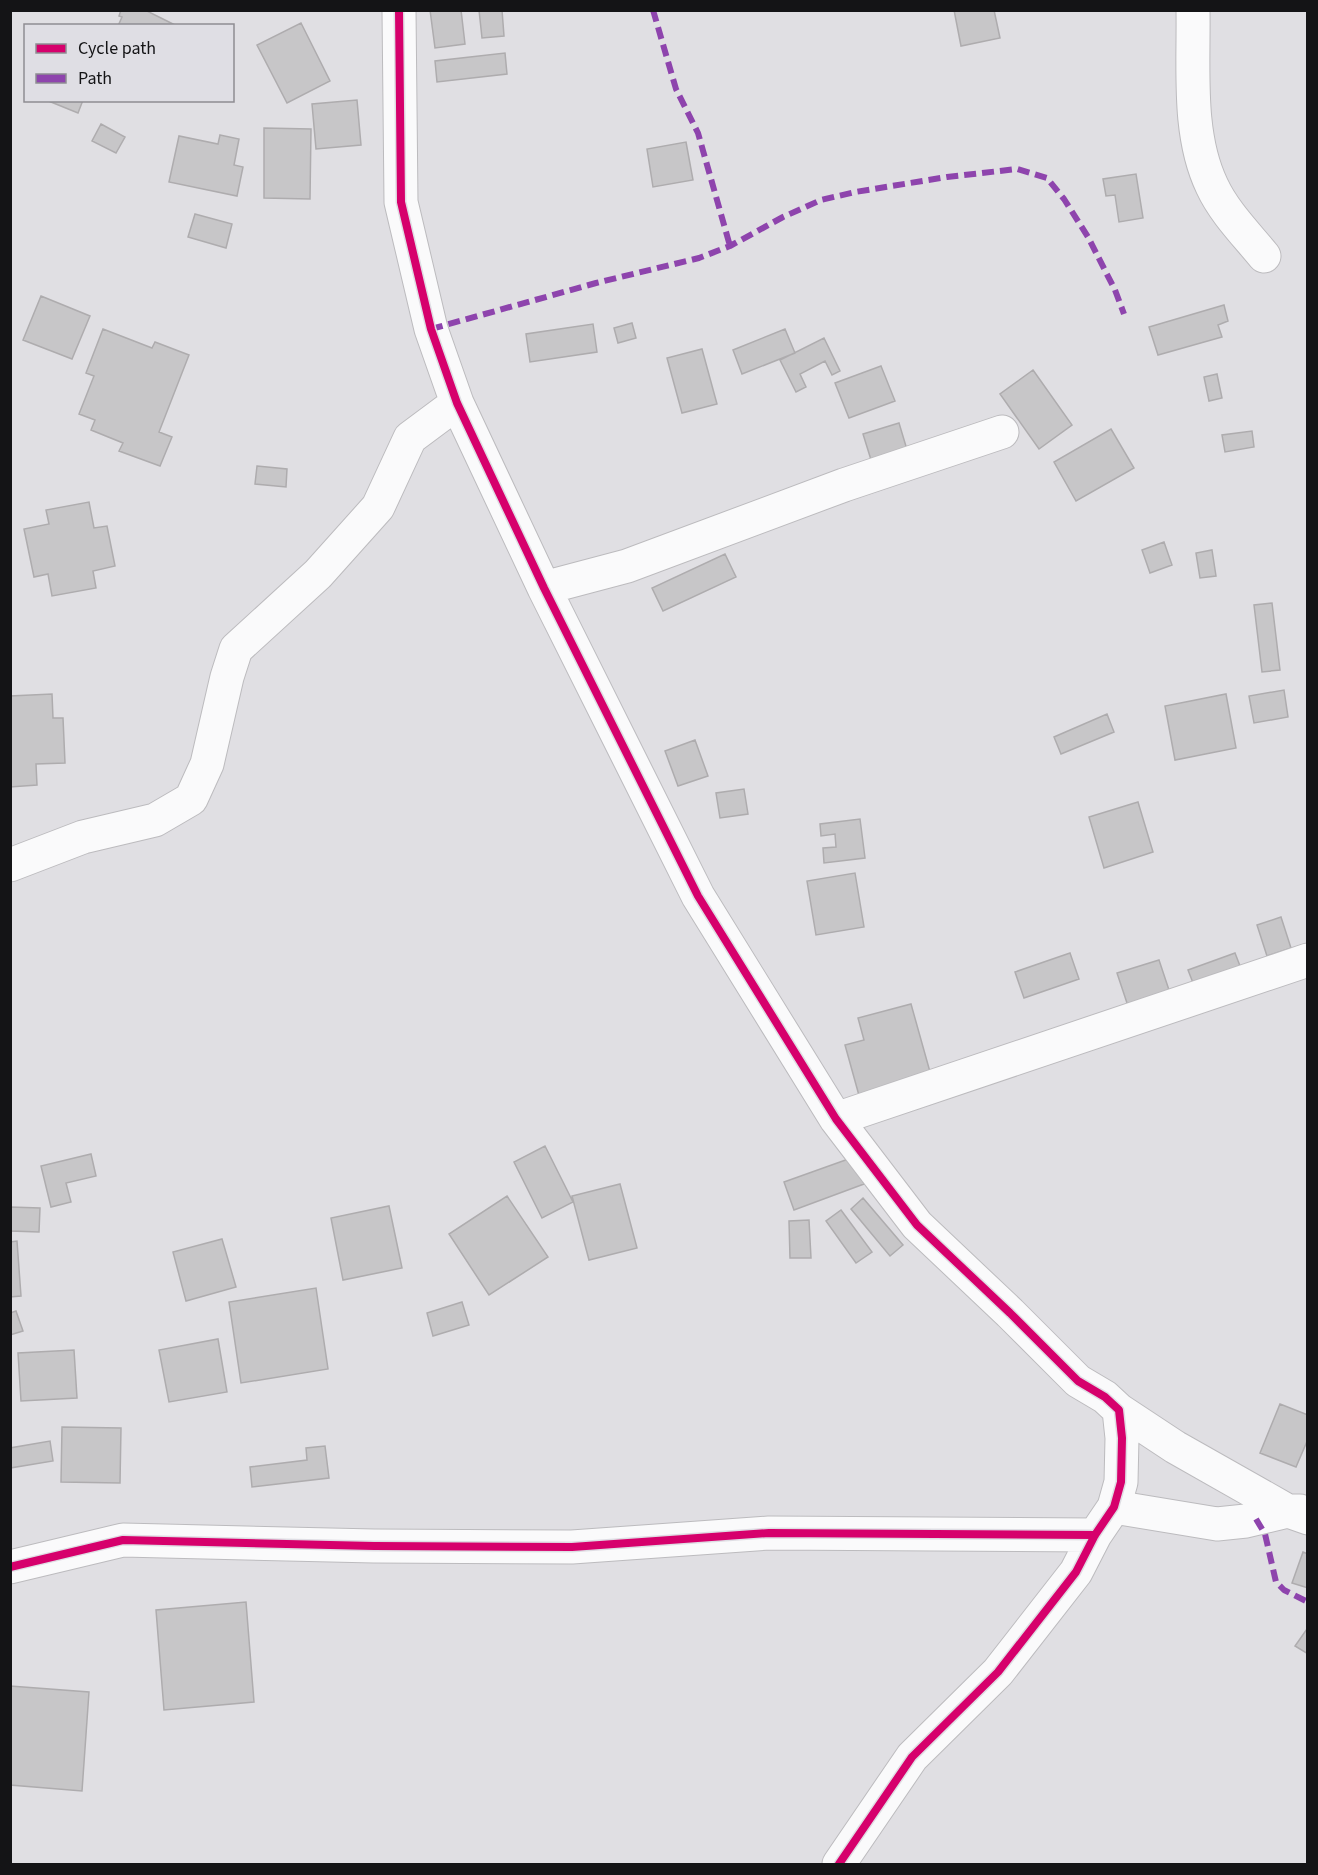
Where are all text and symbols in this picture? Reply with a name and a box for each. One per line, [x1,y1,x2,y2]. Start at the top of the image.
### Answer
legend [24,24,234,102]
text: Cycle path [78,36,156,61]
text: Path [78,66,112,91]

